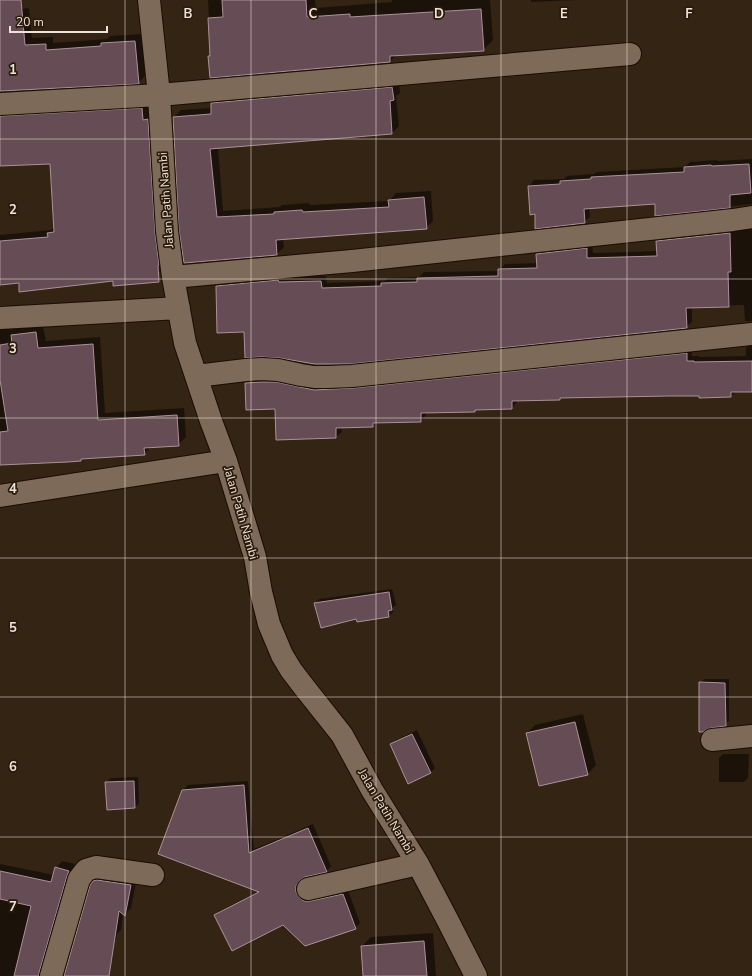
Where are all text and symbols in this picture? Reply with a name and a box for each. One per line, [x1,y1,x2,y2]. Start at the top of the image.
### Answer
text: B [184,5,193,23]
text: C [309,5,318,23]
text: D [434,5,444,23]
text: E [560,5,568,23]
text: F [685,5,693,23]
scale bar [10,8,107,34]
text: 20 m [16,14,44,30]
text: 1 [9,61,17,79]
street label: Jalan Patih Nambi [155,152,177,249]
text: 2 [9,201,17,219]
text: 3 [9,340,17,358]
street label: Jalan Patih Nambi [220,464,262,561]
text: 4 [9,480,17,498]
text: 5 [9,619,17,637]
text: 6 [9,758,17,776]
street label: Jalan Patih Nambi [354,765,418,856]
text: 7 [9,898,17,916]

